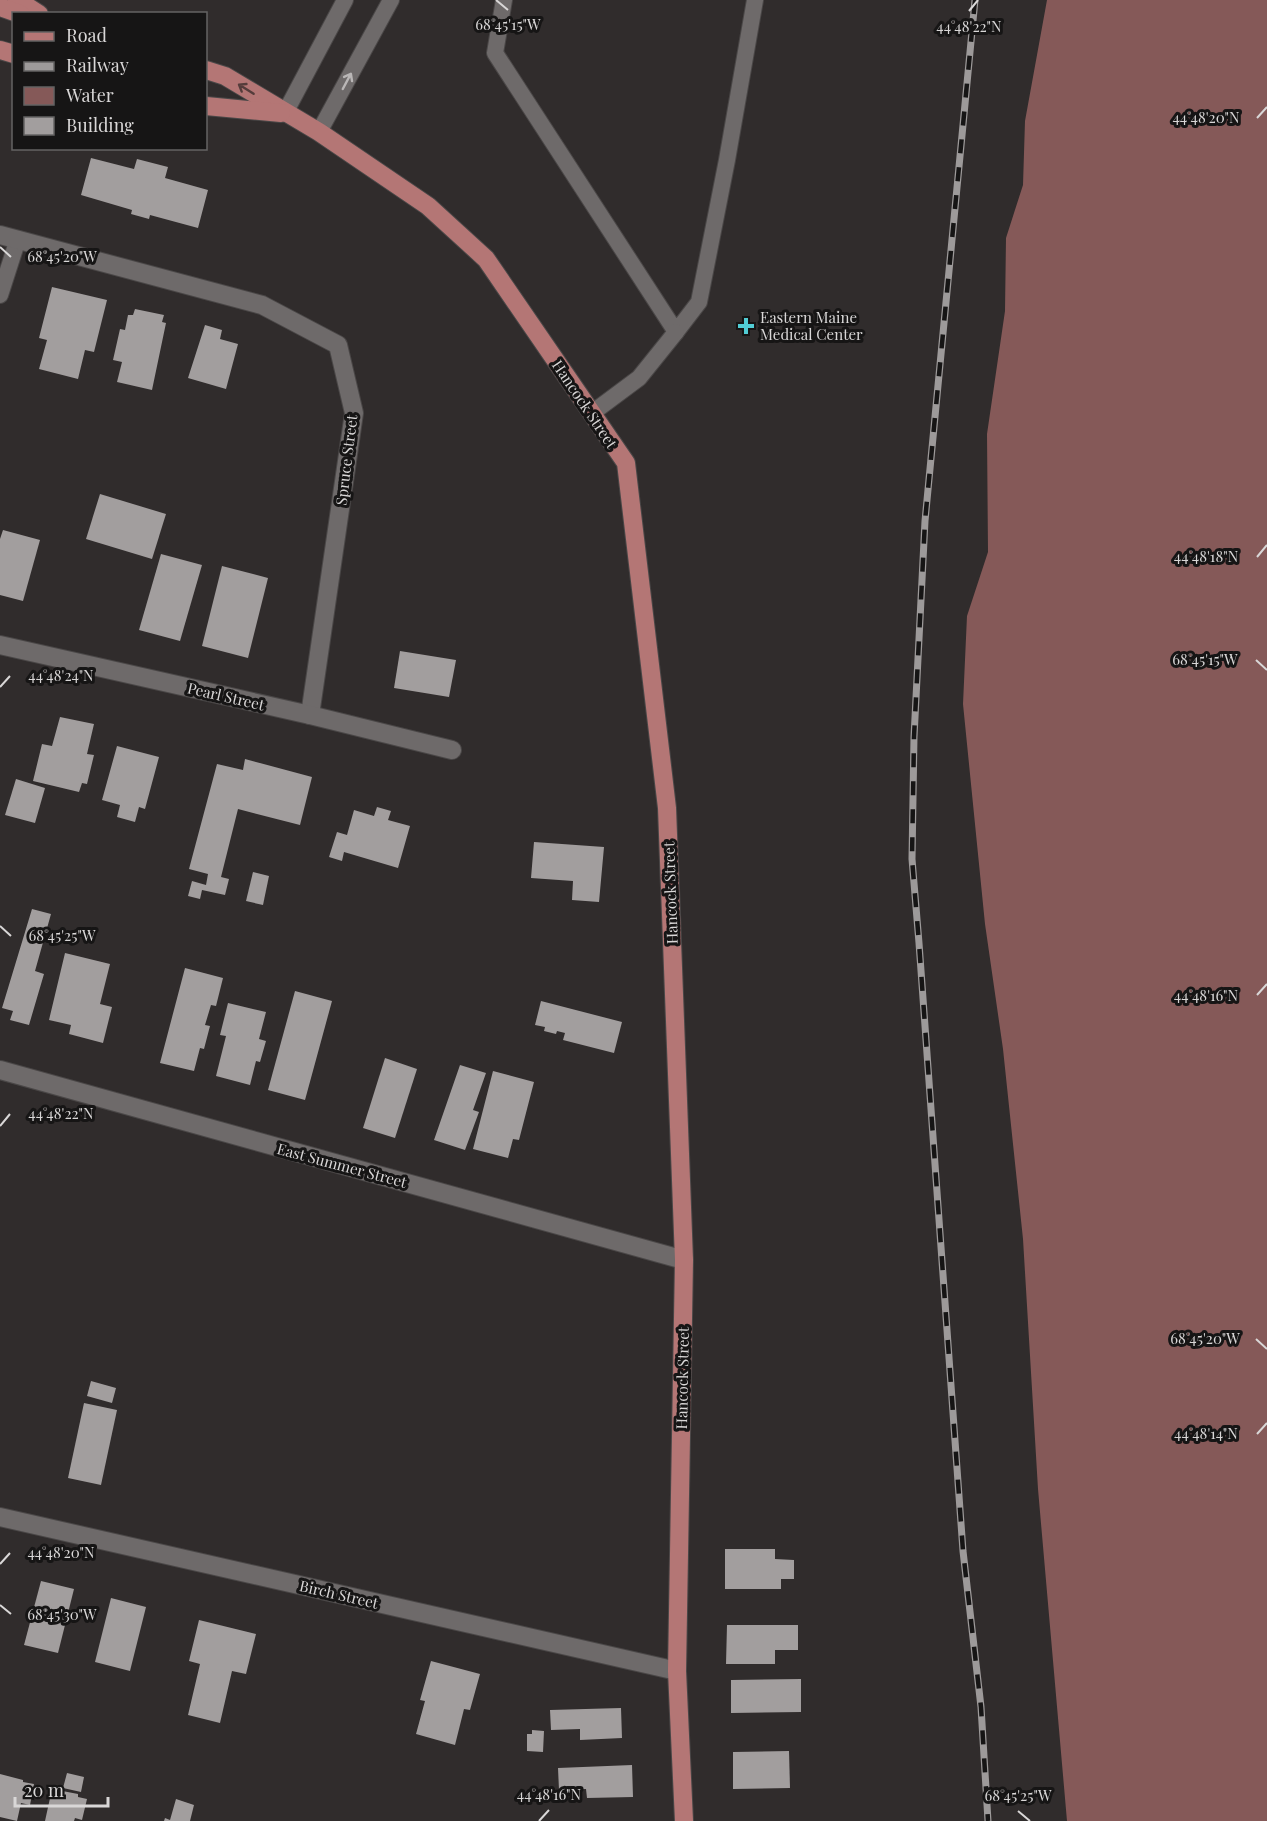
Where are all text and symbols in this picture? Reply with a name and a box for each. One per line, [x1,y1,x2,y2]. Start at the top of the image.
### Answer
legend [12,12,207,150]
text: 68°45'15"W [475,14,541,34]
text: 44°48'22"N [936,16,1002,36]
text: Road [66,23,107,47]
text: Railway [66,53,129,77]
one-way arrow [342,72,353,90]
text: Water [65,83,114,107]
one-way arrow [239,83,255,95]
text: 44°48'20"N [1172,107,1240,127]
text: Building [66,113,134,137]
text: 68°45'20"W [27,246,97,266]
place label: Eastern Maine Medical Center [760,307,863,344]
marker: Eastern Maine Medical Center [737,317,755,335]
street label: Hancock Street [548,356,622,453]
street label: Spruce Street [331,413,362,506]
text: 44°48'18"N [1174,546,1239,566]
text: 68°45'15"W [1172,649,1238,669]
text: 44°48'24"N [28,665,94,685]
street label: Pearl Street [186,677,267,715]
street label: Hancock Street [658,841,682,945]
text: 68°45'25"W [28,925,96,945]
text: 44°48'16"N [1174,985,1239,1005]
text: 44°48'22"N [28,1103,94,1123]
street label: East Summer Street [275,1138,410,1192]
street label: Hancock Street [671,1326,693,1429]
text: 68°45'20"W [1170,1328,1240,1348]
text: 44°48'14"N [1174,1423,1238,1443]
text: 44°48'20"N [27,1542,95,1562]
street label: Birch Street [298,1575,381,1613]
text: 68°45'30"W [27,1604,97,1624]
scale bar [15,1770,108,1808]
text: 20 m [24,1778,64,1802]
text: 44°48'16"N [517,1784,582,1804]
text: 68°45'25"W [984,1785,1052,1805]

